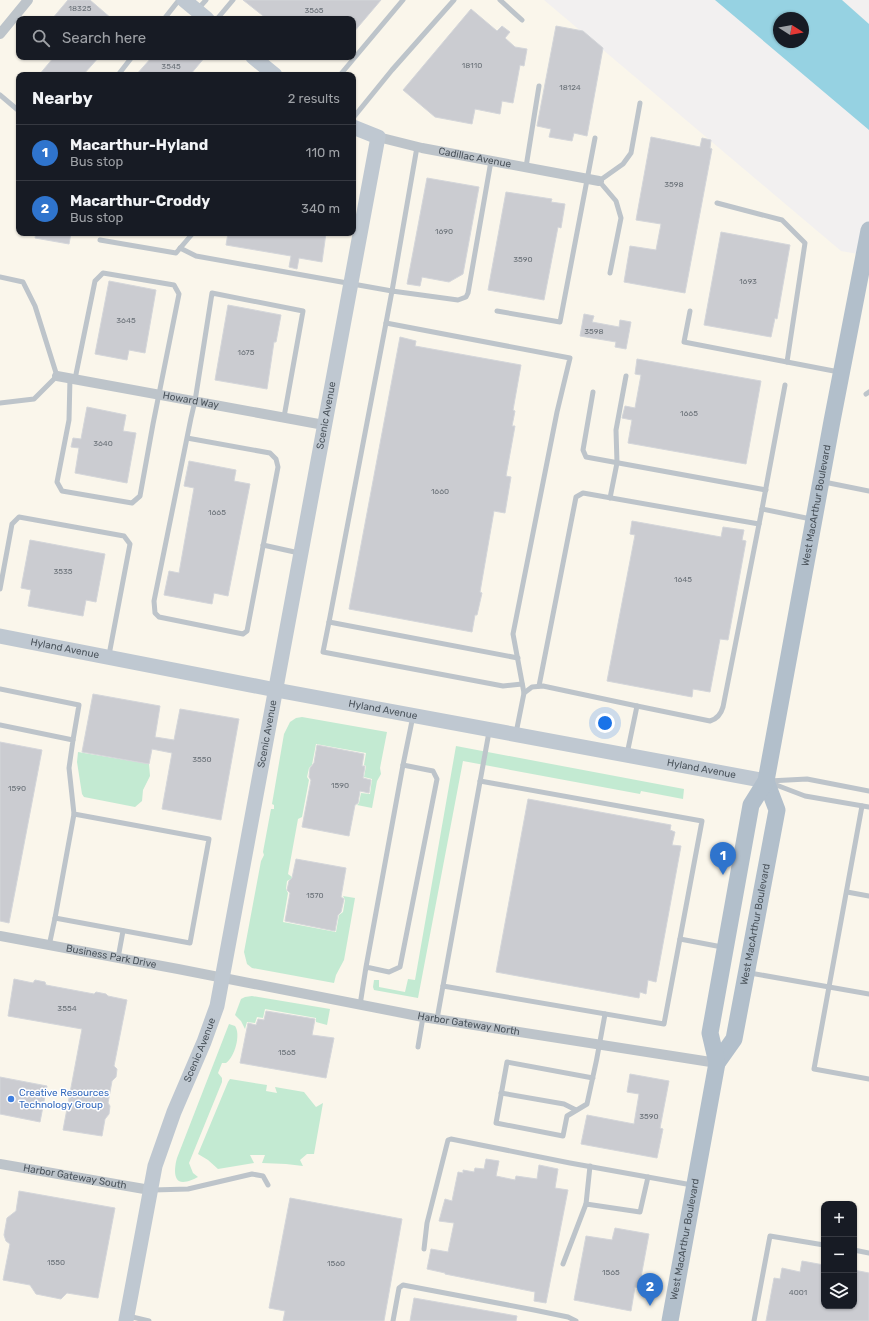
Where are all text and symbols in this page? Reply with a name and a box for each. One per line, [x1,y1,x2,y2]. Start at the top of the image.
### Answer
house number: 18325 [69,4,92,13]
house number: 3565 [304,6,324,15]
north arrow [773,12,809,48]
search box [16,16,356,60]
icon: search [30,27,52,49]
text: Search here [62,29,146,47]
house number: 18110 [462,61,482,70]
house number: 3545 [161,62,181,71]
house number: 18124 [559,83,581,92]
text: Nearby [32,88,93,108]
text: 2 results [288,91,340,106]
text: Macarthur-Hyland [70,136,208,154]
text: 1 [42,145,48,160]
text: 110 m [306,145,340,160]
street label: Cadillac Avenue [437,145,512,171]
text: Bus stop [70,154,123,169]
house number: 3598 [664,180,684,189]
text: Macarthur-Croddy [70,192,210,210]
text: 2 [41,201,49,216]
text: 340 m [301,201,340,216]
text: Bus stop [70,210,123,225]
house number: 1690 [435,227,453,236]
house number: 3590 [513,255,533,264]
house number: 1693 [739,277,757,286]
house number: 3645 [116,316,136,325]
house number: 3598 [584,327,604,336]
house number: 1675 [238,348,255,357]
street label: Scenic Avenue [314,380,339,450]
street label: Howard Way [162,390,220,412]
house number: 1665 [680,409,698,418]
house number: 3640 [93,439,113,448]
street label: West MacArthur Boulevard [799,444,834,567]
house number: 1660 [431,487,449,496]
house number: 1665 [208,508,226,517]
house number: 3535 [53,567,73,576]
house number: 1645 [674,575,692,584]
street label: Hyland Avenue [29,636,101,661]
street label: Hyland Avenue [347,698,419,722]
street label: Scenic Avenue [255,699,280,769]
your location [595,713,615,733]
house number: 3550 [192,755,212,764]
street label: Hyland Avenue [666,757,737,781]
house number: 1590 [331,781,349,790]
house number: 1590 [8,784,26,793]
pin: 1 [710,842,736,875]
street label: West MacArthur Boulevard [738,863,773,986]
house number: 1570 [306,891,324,900]
street label: Business Park Drive [65,942,158,971]
house number: 3554 [57,1004,77,1013]
street label: Harbor Gateway North [417,1010,521,1038]
street label: Scenic Avenue [181,1016,218,1084]
house number: 1565 [278,1048,296,1057]
place label: Creative Resources Technology Group [19,1087,109,1111]
marker: Creative Resources Technology Group [6,1094,16,1104]
house number: 3590 [639,1112,659,1121]
street label: Harbor Gateway South [22,1162,128,1192]
street label: West MacArthur Boulevard [668,1178,702,1301]
map controls [821,1201,857,1309]
button: + [821,1201,857,1237]
button: − [821,1237,857,1273]
house number: 1550 [47,1258,65,1267]
house number: 1560 [327,1259,345,1268]
house number: 1565 [602,1268,620,1277]
pin: 2 [637,1273,663,1306]
button: layers [821,1273,857,1309]
house number: 4001 [789,1288,807,1297]

